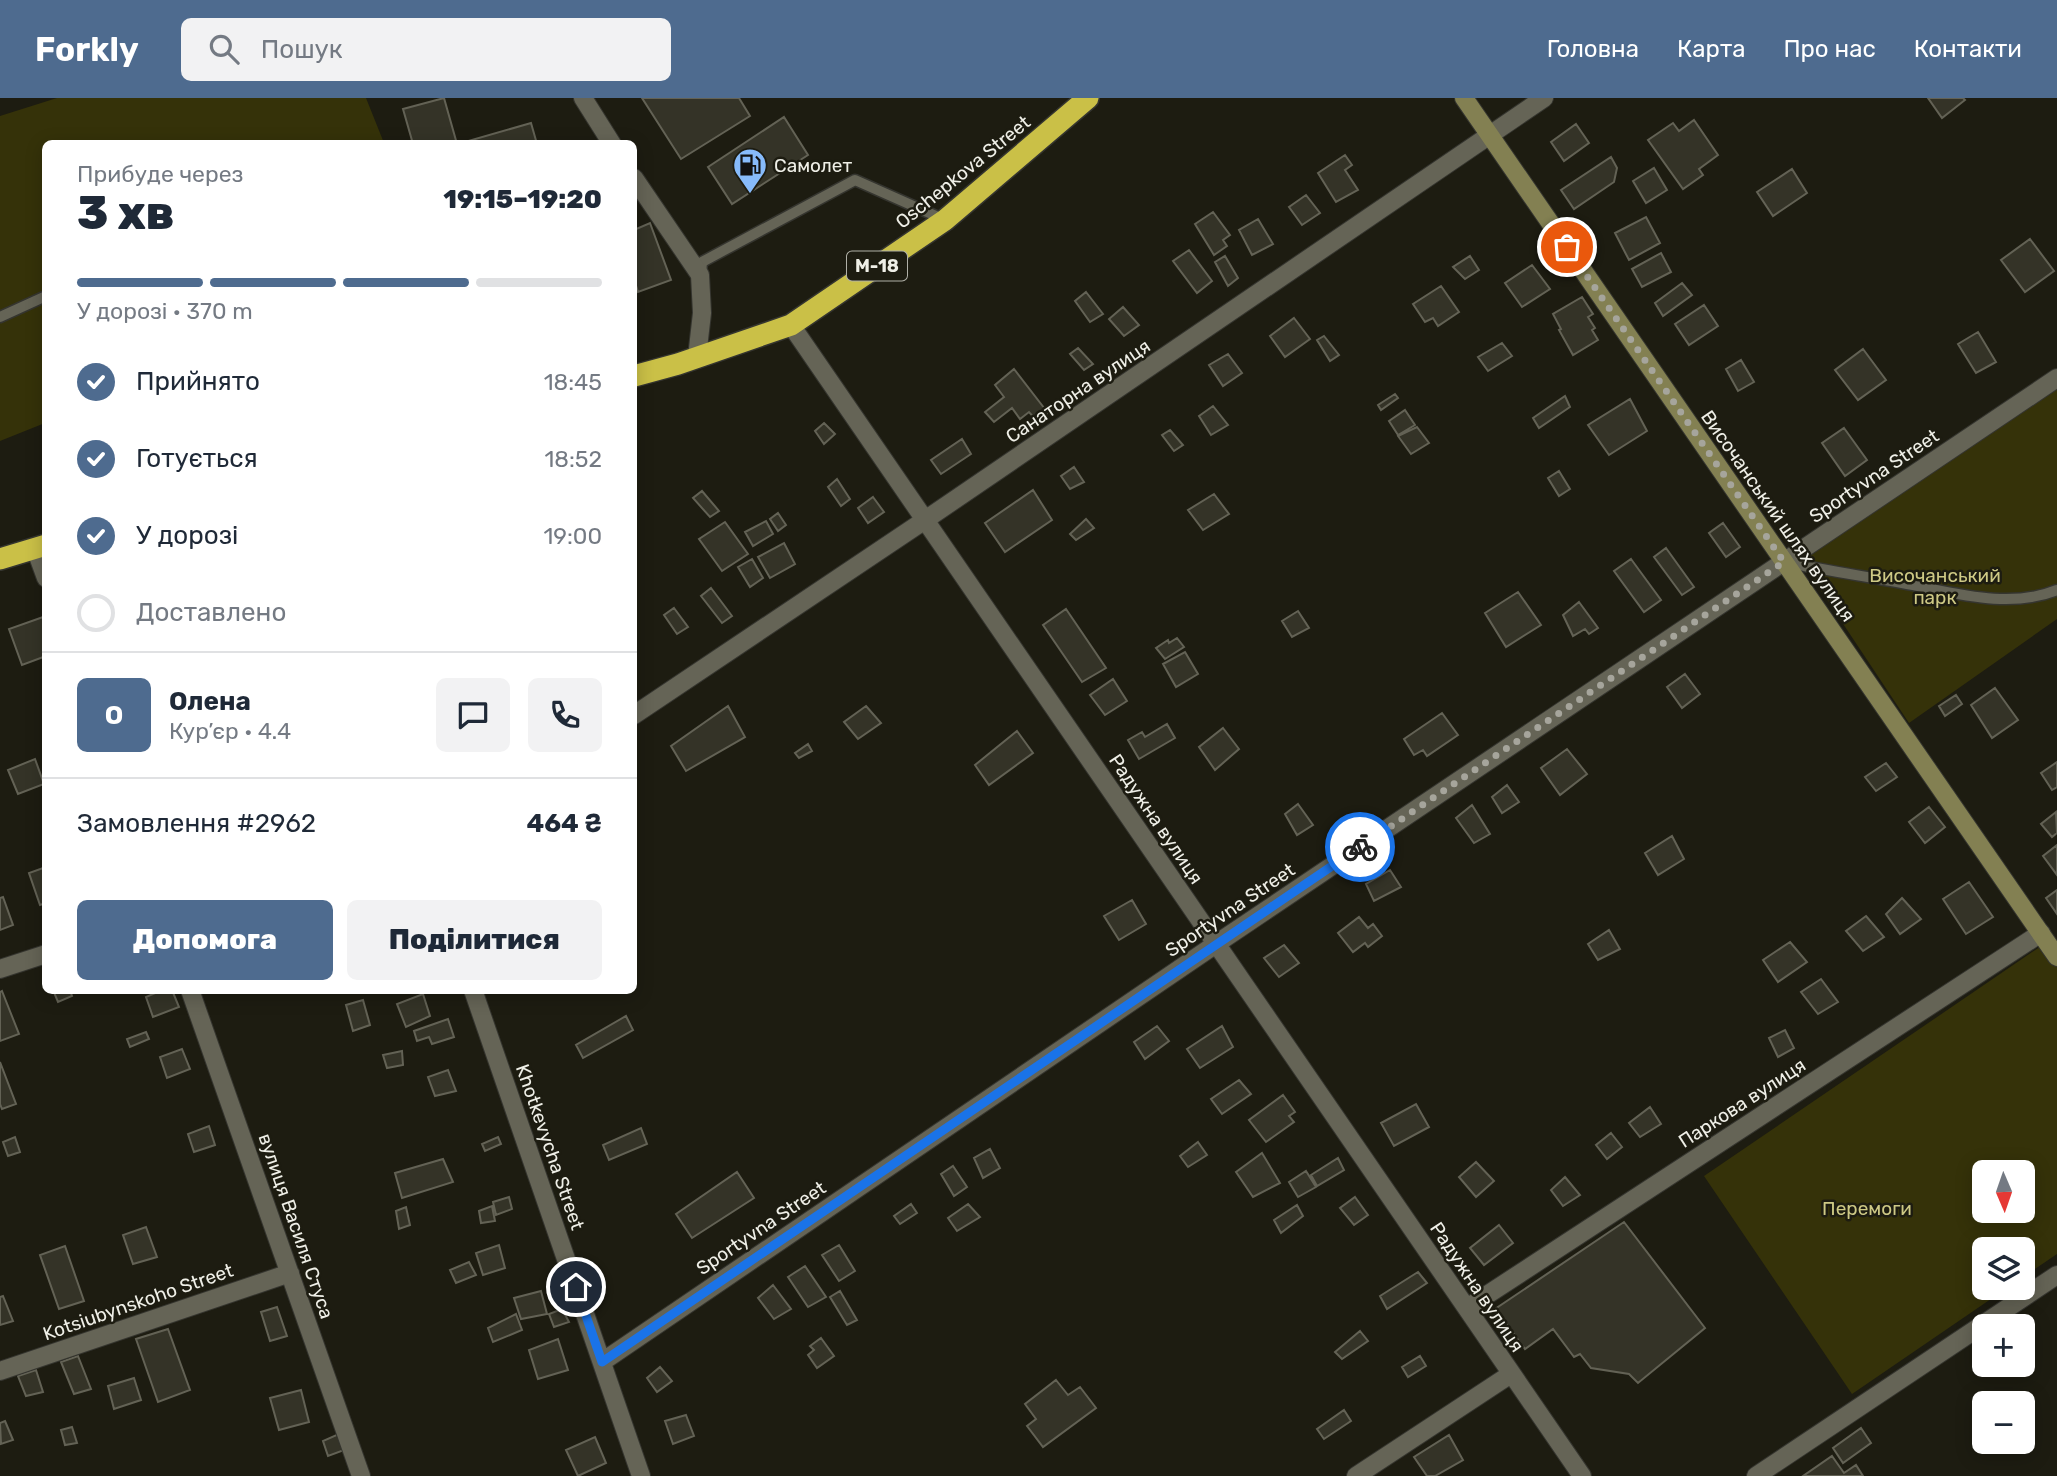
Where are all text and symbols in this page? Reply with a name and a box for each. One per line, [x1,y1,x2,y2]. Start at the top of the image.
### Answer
search box [181,18,671,81]
text: Forkly [35,30,139,69]
icon: search [205,30,243,68]
text: Пошук [261,34,343,65]
text: Головна [1547,35,1639,63]
text: Карта [1677,35,1745,63]
text: Про нас [1783,35,1876,63]
text: Контакти [1914,35,2022,63]
street label: Oschepkova Street [891,110,1035,233]
fuel station icon: Самолет [731,146,769,195]
place label: Самолет [774,154,852,177]
text: Прибуде через [77,160,243,188]
text: 19:15–19:20 [443,184,602,215]
text: 3 хв [77,186,174,241]
pin [1537,217,1597,277]
icon: bag [1548,228,1586,266]
road number: М-18 [847,252,907,280]
text: У дорозі · 370 m [77,297,253,325]
street label: Санаторна вулиця [1001,334,1155,448]
icon: check [77,363,115,401]
text: Прийнято [136,366,260,397]
text: 18:45 [544,368,602,396]
street label: Височанський шлях вулиця [1696,406,1860,626]
street label: Sportyvna Street [1805,424,1944,528]
icon: check [77,440,115,478]
text: Готується [136,443,258,474]
text: 18:52 [544,445,602,473]
icon: check [77,517,115,555]
text: У дорозі [136,520,238,551]
text: 19:00 [543,522,602,550]
park label: Височанський парк [1869,564,2001,609]
text: Доставлено [136,597,286,628]
button: chat [436,678,510,752]
button: phone [528,678,602,752]
text: Олена [169,686,251,717]
text: О [105,700,123,731]
text: Кур’єр · 4.4 [169,717,291,745]
street label: Радужна вулиця [1104,750,1208,888]
text: Замовлення #2962 [77,808,316,839]
text: 464 ₴ [526,808,602,839]
courier [1325,812,1395,882]
icon: bike [1341,828,1379,866]
street label: Sportyvna Street [1161,858,1300,962]
button: Допомога [77,900,333,980]
button: Поділитися [347,900,602,980]
street label: Паркова вулиця [1674,1053,1810,1153]
street label: Khotkevycha Street [511,1061,589,1233]
street label: вулиця Василя Стуса [253,1130,339,1322]
north arrow [1972,1160,2035,1223]
map controls [1972,1160,2035,1454]
street label: Sportyvna Street [692,1176,831,1280]
park label: Перемоги [1822,1197,1912,1220]
street label: Радужна вулиця [1425,1218,1529,1356]
button: layers [1972,1237,2035,1300]
pin [546,1257,606,1317]
street label: Kotsiubynskoho Street [40,1258,237,1345]
icon: home [557,1268,595,1306]
button: + [1972,1314,2035,1377]
button: − [1972,1391,2035,1454]

